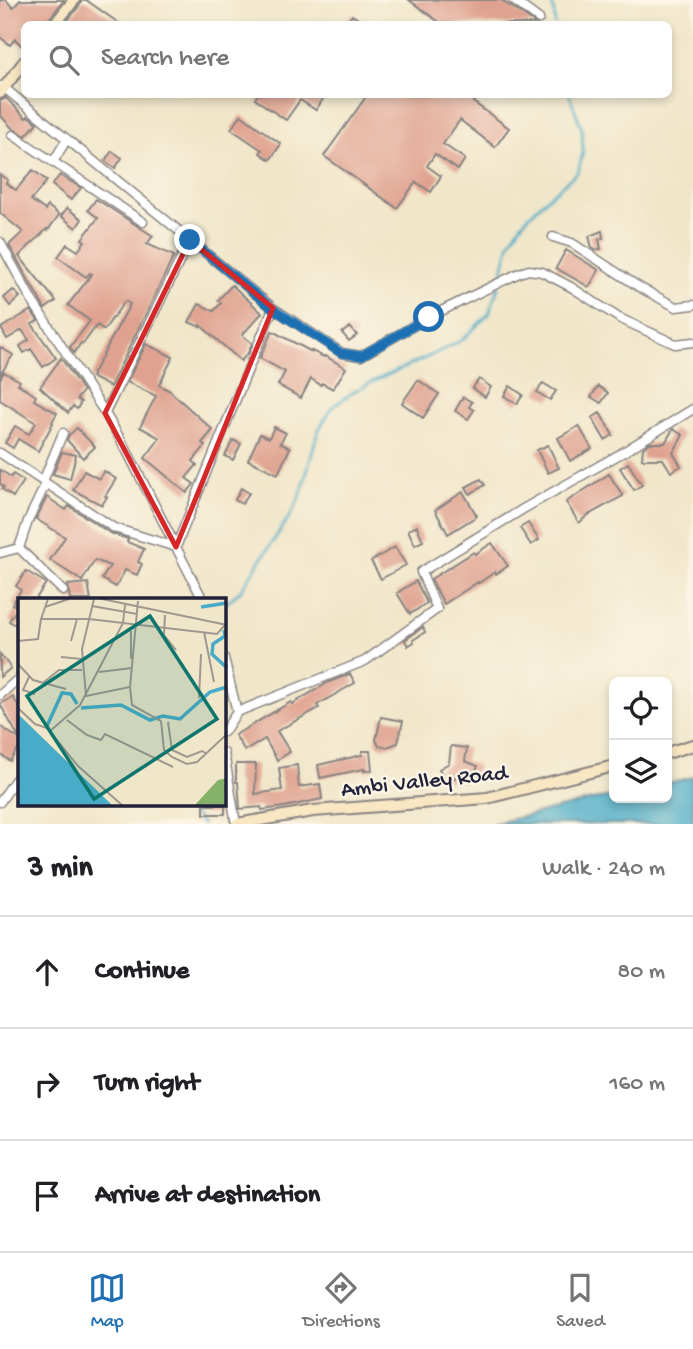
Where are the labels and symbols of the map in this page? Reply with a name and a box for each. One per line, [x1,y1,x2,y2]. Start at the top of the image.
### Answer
route end [174,224,205,255]
route start [413,301,444,332]
inset map [18,598,226,806]
street label: Ambi Valley Road [340,760,510,805]

